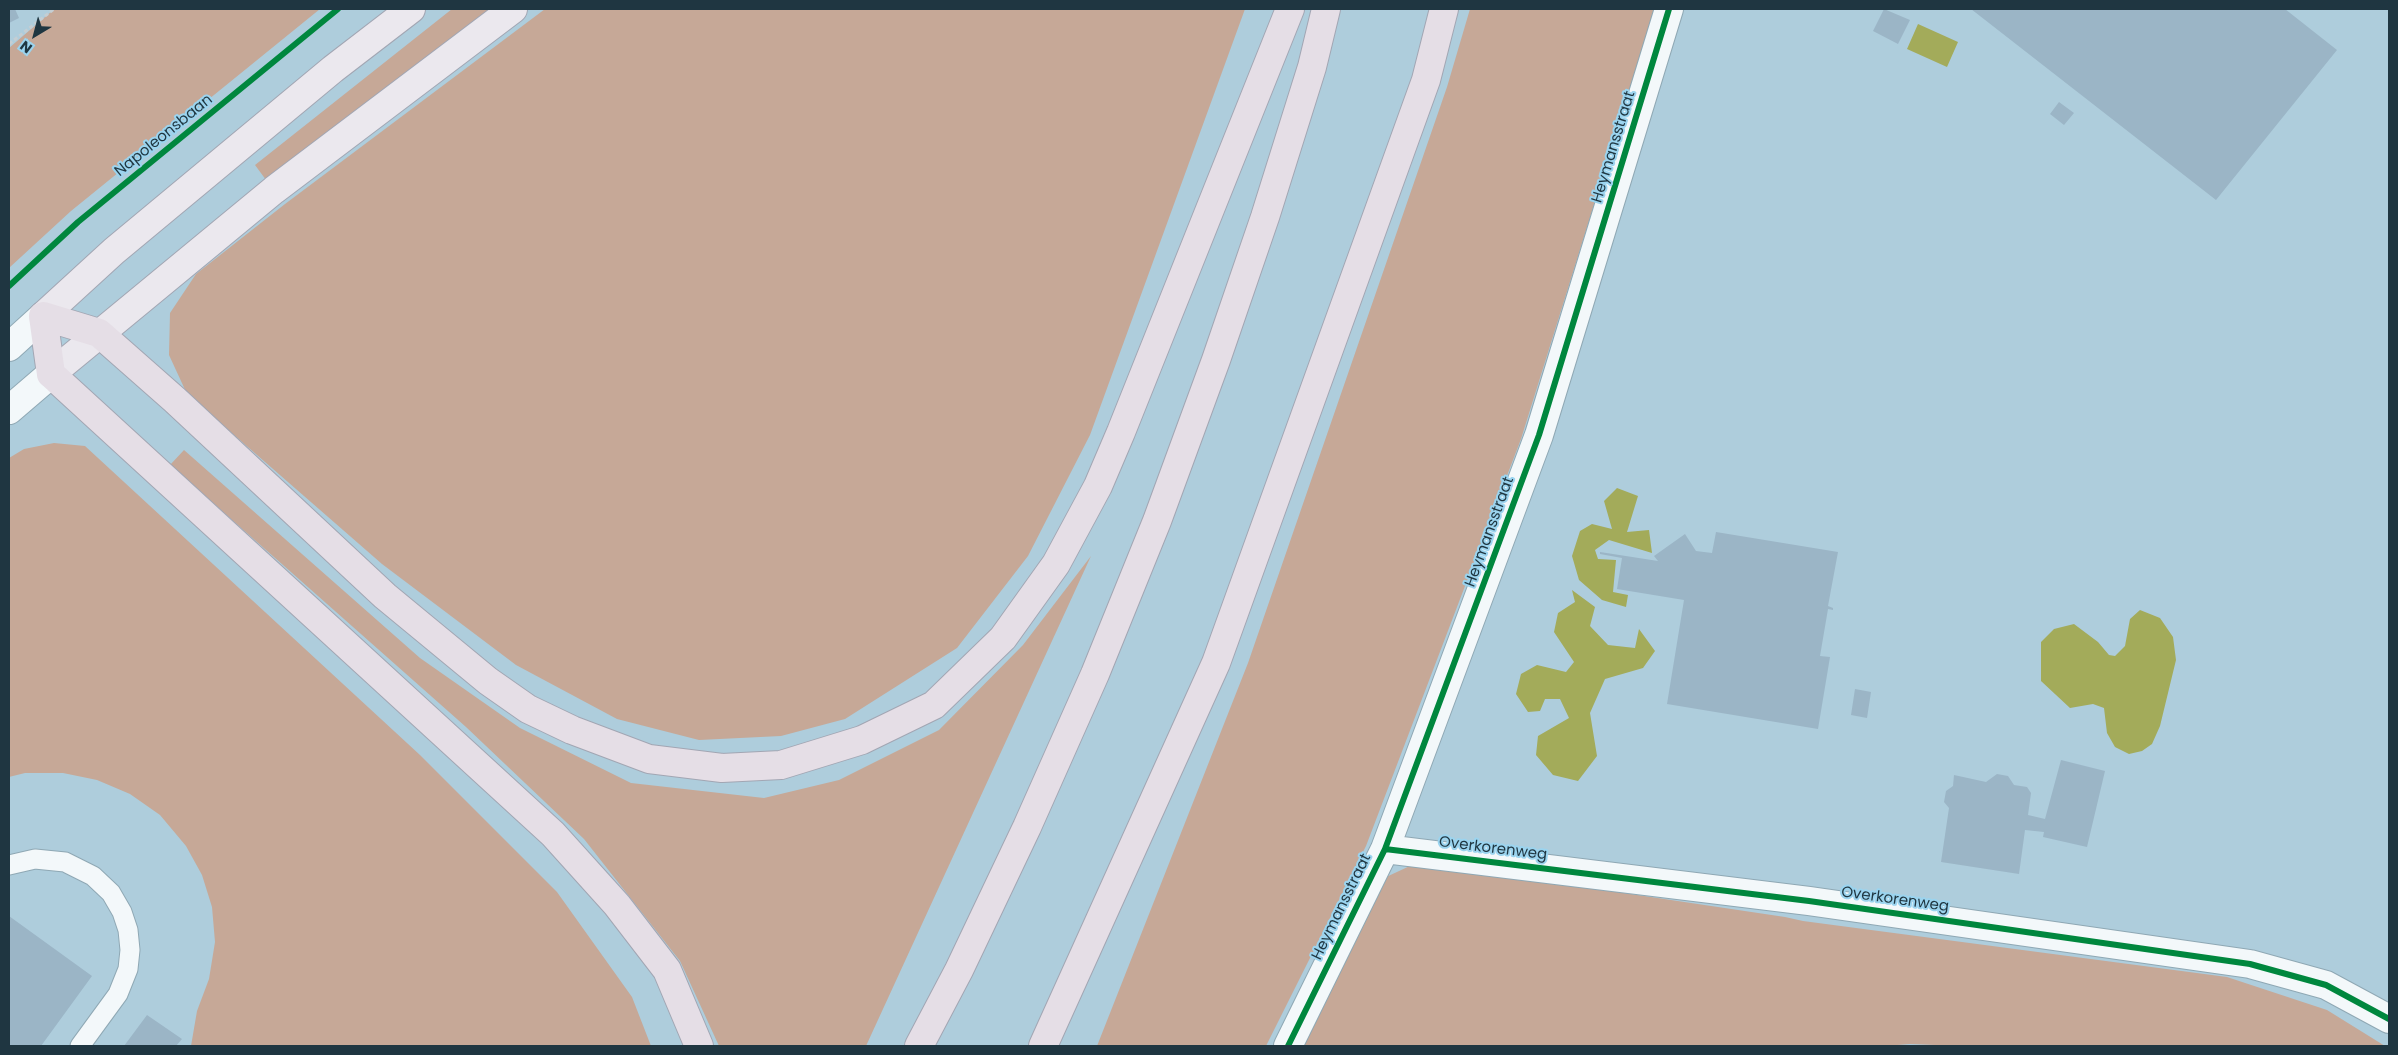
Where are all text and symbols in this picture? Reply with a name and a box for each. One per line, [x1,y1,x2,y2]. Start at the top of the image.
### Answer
north arrow [10,10,60,60]
text: N [16,36,36,58]
street label: Heymansstraat [1588,89,1640,205]
street label: Napoleonsbaan [112,91,216,181]
street label: Heymansstraat [1462,475,1518,589]
street label: Overkorenweg [1438,833,1548,865]
street label: Heymansstraat [1309,851,1375,963]
street label: Overkorenweg [1840,884,1950,916]

